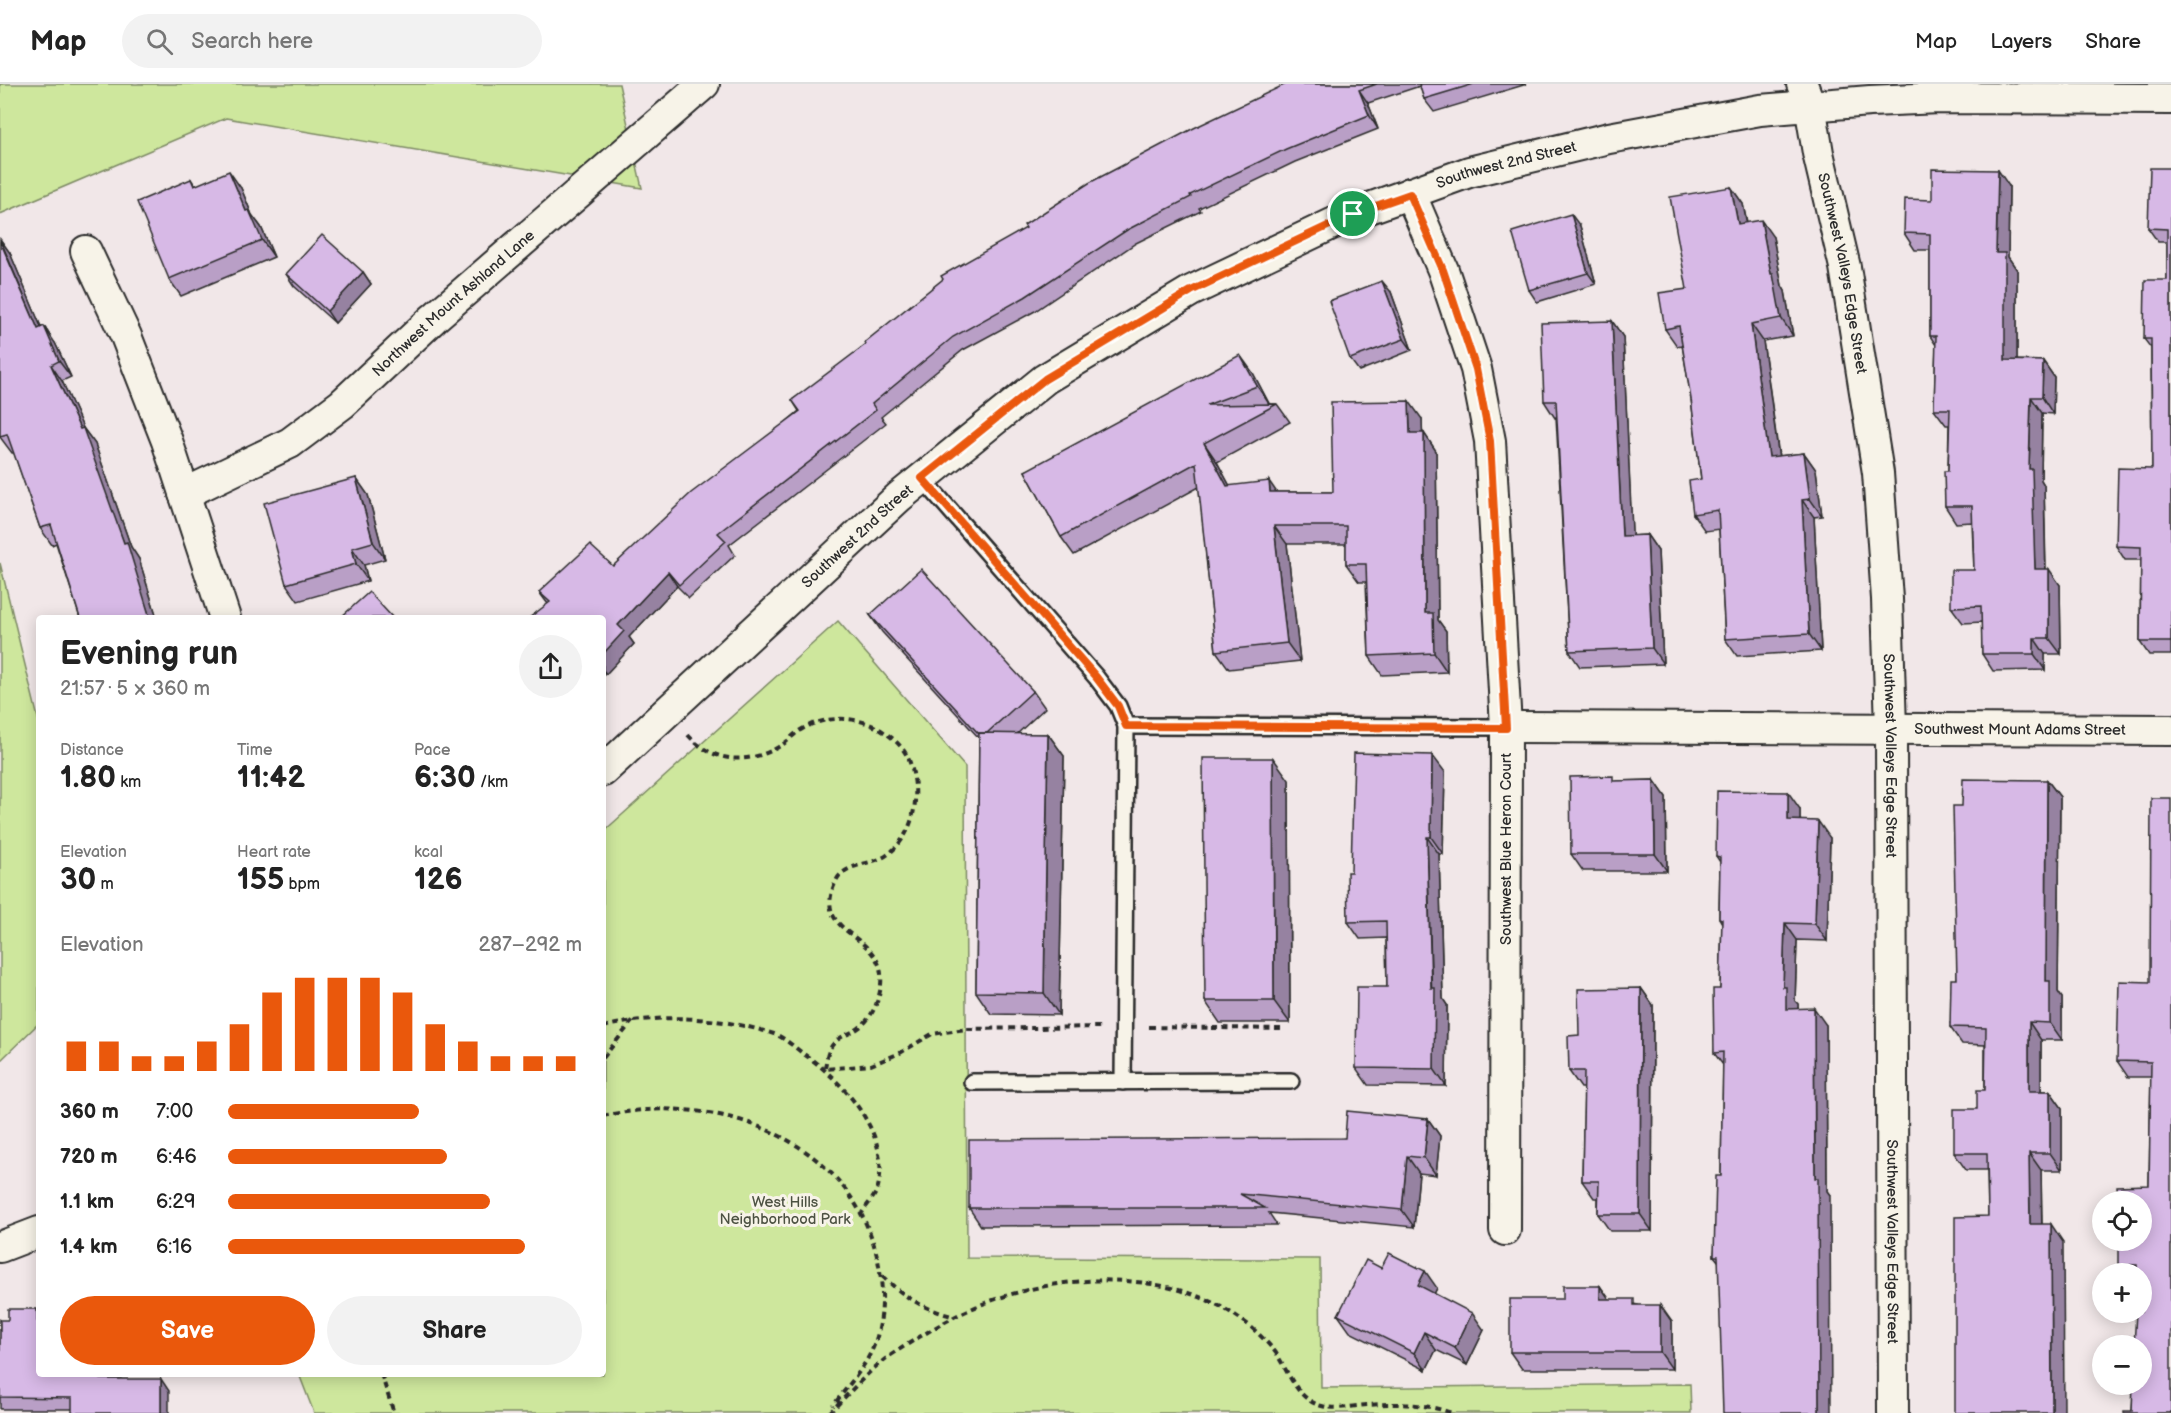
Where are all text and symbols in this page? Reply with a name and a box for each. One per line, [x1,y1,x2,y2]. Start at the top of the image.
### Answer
search box [122,14,542,68]
text: Map [30,25,86,58]
icon: search [143,25,176,58]
text: Search here [191,28,313,55]
text: Map [1915,29,1957,54]
text: Layers [1990,29,2052,54]
text: Share [2085,29,2141,54]
street label: Southwest 2nd Street [1433,137,1579,193]
street label: Southwest Valleys Edge Street [1813,171,1871,375]
pin [1327,188,1378,239]
icon: arrive [1336,197,1369,230]
street label: Northwest Mount Ashland Lane [369,226,539,381]
street label: Southwest 2nd Street [798,480,917,592]
text: Evening run [60,634,238,674]
button: share [519,635,582,698]
street label: Southwest Valleys Edge Street [1879,653,1900,858]
text: 21:57 · 5 × 360 m [60,677,210,701]
street label: Southwest Mount Adams Street [1914,720,2126,740]
text: Distance [60,741,124,760]
text: Time [237,741,272,760]
text: Pace [414,741,450,760]
street label: Southwest Blue Heron Court [1497,753,1516,945]
text: 1.80 [60,760,116,796]
text: 11:42 [237,760,305,796]
text: 6:30 [414,760,476,796]
text: km [116,773,141,792]
text: /km [476,773,508,792]
text: Elevation [60,843,127,862]
text: Heart rate [237,843,311,862]
text: kcal [414,843,443,862]
text: 30 [60,862,96,898]
text: 155 [237,862,284,898]
text: 126 [414,862,463,898]
text: m [96,875,114,894]
text: bpm [284,875,320,894]
text: Elevation [60,933,143,957]
text: 287–292 m [478,933,582,957]
text: 360 m [60,1100,119,1124]
text: 7:00 [156,1100,193,1124]
street label: Southwest Valleys Edge Street [1882,1140,1902,1344]
text: 720 m [60,1145,118,1169]
text: 6:46 [156,1145,197,1169]
text: 1.1 km [60,1190,114,1214]
text: 6:29 [156,1190,196,1214]
map controls [2092,1191,2152,1395]
button: locate [2092,1191,2152,1251]
park label: West Hills Neighborhood Park [719,1193,851,1229]
text: 1.4 km [60,1235,118,1259]
text: 6:16 [156,1235,192,1259]
button: + [2092,1263,2152,1323]
button: Save [60,1296,315,1365]
button: Share [327,1296,582,1365]
button: − [2092,1335,2152,1395]

